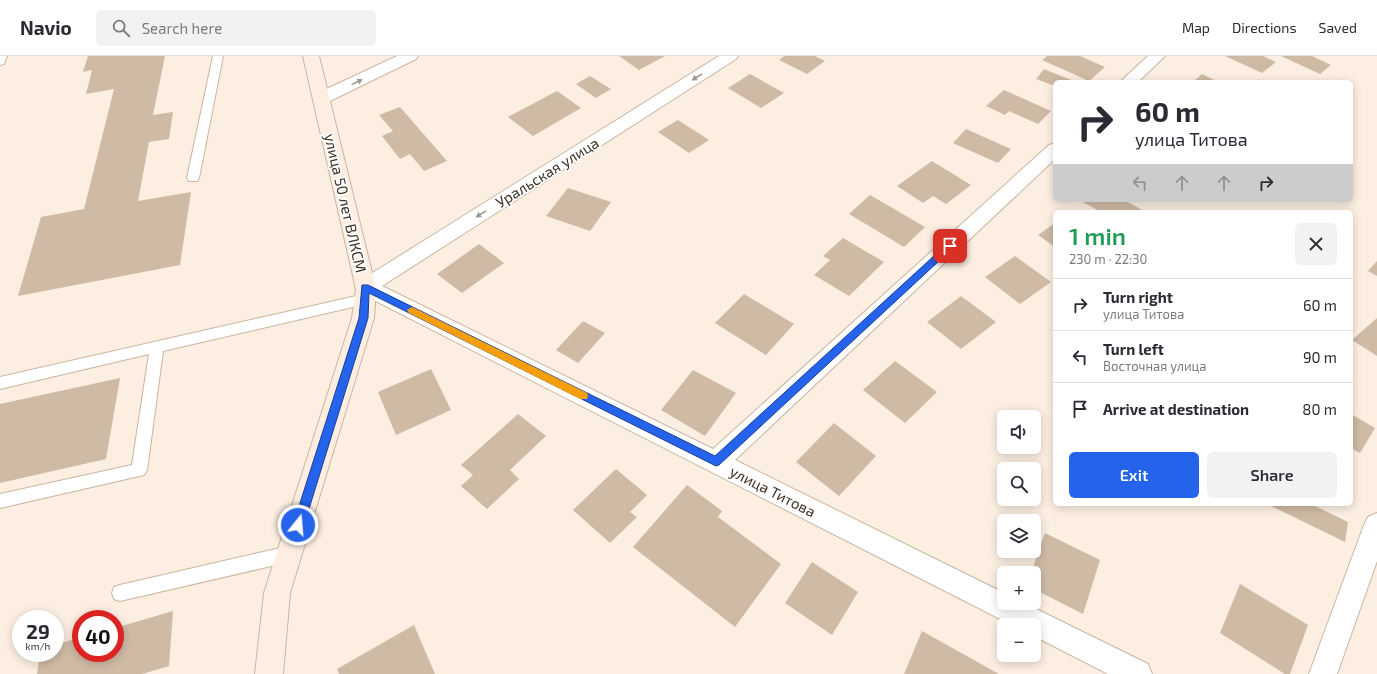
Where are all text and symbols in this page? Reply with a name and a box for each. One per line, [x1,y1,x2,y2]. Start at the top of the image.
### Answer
search box [96,10,376,46]
text: Navio [20,16,72,39]
icon: search [110,17,132,39]
text: Search here [142,19,222,37]
text: Map [1182,19,1210,36]
text: Directions [1232,19,1297,36]
text: Saved [1319,19,1357,36]
one-way arrow [692,73,702,81]
one-way arrow [351,79,363,85]
text: 60 m [1135,94,1200,128]
icon: right [1069,96,1121,148]
text: улица Титова [1135,128,1248,150]
street label: улица 50 лет ВЛКСМ [320,132,371,275]
street label: Уральская улица [492,133,602,212]
icon: left [1129,172,1151,194]
icon: ahead [1171,172,1193,194]
icon: ahead [1213,172,1235,194]
icon: right [1255,172,1277,194]
one-way arrow [475,210,486,218]
text: 1 min [1069,221,1126,250]
button: close [1295,223,1337,265]
pin [933,229,967,263]
icon: arrive [939,235,961,257]
text: 230 m · 22:30 [1069,251,1147,267]
text: Turn right [1103,288,1173,306]
icon: right [1069,294,1091,316]
text: 60 m [1303,296,1337,314]
text: улица Титова [1103,306,1184,322]
text: Turn left [1103,340,1164,358]
icon: left [1069,346,1091,368]
text: 90 m [1303,348,1337,366]
text: Восточная улица [1103,358,1207,374]
icon: arrive [1069,398,1091,420]
text: Arrive at destination [1103,400,1249,418]
text: 80 m [1302,400,1337,418]
map controls [997,410,1041,662]
button: sound [997,410,1041,454]
button: Exit [1069,452,1199,498]
button: Share [1207,452,1337,498]
street label: улица Титова [727,462,819,521]
button: search [997,462,1041,506]
position arrow [277,504,319,546]
button: layers [997,514,1041,558]
button: + [997,566,1041,610]
speed limit sign: 40 [72,610,124,662]
button: − [997,618,1041,662]
text: 29 [26,619,50,643]
text: km/h [26,640,50,652]

